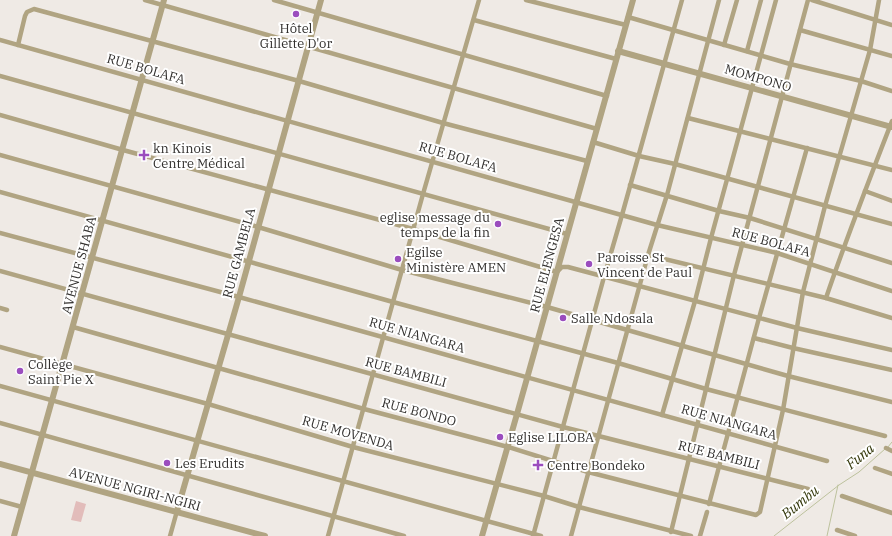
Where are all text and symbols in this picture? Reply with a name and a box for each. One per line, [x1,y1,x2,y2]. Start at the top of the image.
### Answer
marker: Hôtel Gillette D'or [291,9,301,19]
place label: Hôtel Gillette D'or [260,20,332,52]
street label: RUE BOLAFA [105,50,187,88]
street label: MOMPONO [723,60,793,96]
street label: RUE BOLAFA [417,138,499,176]
place label: kn Kinois Centre Médical [153,140,245,172]
marker: kn Kinois Centre Médical [138,149,150,161]
street label: RUE GAMBELA [219,206,259,300]
place label: eglise message du temps de la fin [380,209,490,241]
street label: AVENUE SHABA [58,214,100,316]
street label: RUE ELENGESA [526,215,568,315]
marker: eglise message du temps de la fin [493,219,503,229]
street label: RUE BOLAFA [730,223,812,261]
place label: Egilse Ministère AMEN [406,244,506,276]
place label: Paroisse St Vincent de Paul [597,249,692,281]
marker: Egilse Ministère AMEN [393,254,403,264]
marker: Paroisse St Vincent de Paul [584,259,594,269]
place label: Salle Ndosala [571,310,653,327]
street label: RUE NIANGARA [367,313,467,357]
marker: Salle Ndosala [558,313,568,323]
street label: RUE BAMBILI [363,353,449,391]
place label: Collège Saint Pie X [28,356,94,388]
marker: Collège Saint Pie X [15,366,25,376]
street label: RUE BONDO [380,394,458,430]
street label: RUE NIANGARA [679,400,779,444]
street label: RUE MOVENDA [300,412,396,454]
place label: Eglise LILOBA [508,429,594,446]
marker: Eglise LILOBA [495,432,505,442]
street label: RUE BAMBILI [676,437,762,473]
water label: Funa [841,439,878,473]
place label: Les Erudits [175,455,244,472]
place label: Centre Bondeko [547,457,645,474]
marker: Les Erudits [162,458,172,468]
marker: Centre Bondeko [532,459,544,471]
street label: AVENUE NGIRI-NGIRI [67,463,203,515]
water label: Bumbu [777,481,823,523]

